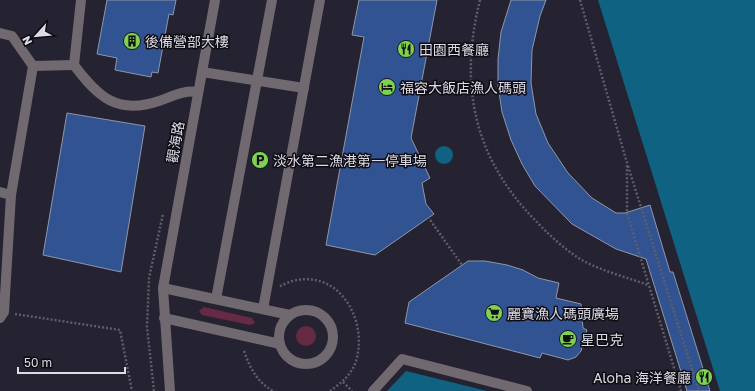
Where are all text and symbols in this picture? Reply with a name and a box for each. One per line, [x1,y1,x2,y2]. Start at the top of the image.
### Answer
north arrow [16,16,56,56]
building icon: 後備營部大樓 [122,31,142,51]
place label: 後備營部大樓 [145,33,229,50]
text: N [19,34,34,47]
restaurant icon: 田園西餐廳 [396,39,416,59]
place label: 田園西餐廳 [419,41,489,58]
hotel icon: 福容大飯店漁人碼頭 [377,77,397,97]
place label: 福容大飯店漁人碼頭 [400,79,526,96]
street label: 觀海路 [163,120,187,164]
parking icon: 淡水第二漁港第一停車場 [250,150,270,170]
place label: 淡水第二漁港第一停車場 [273,152,427,169]
supermarket icon: 麗寶漁人碼頭廣場 [484,303,504,323]
place label: 麗寶漁人碼頭廣場 [507,305,619,322]
cafe icon: 星巴克 [558,329,578,349]
place label: 星巴克 [581,331,623,348]
scale bar [18,349,125,375]
text: 50 m [24,355,52,370]
restaurant icon: Aloha 海洋餐廳 [694,367,714,387]
place label: Aloha 海洋餐廳 [593,369,691,386]

